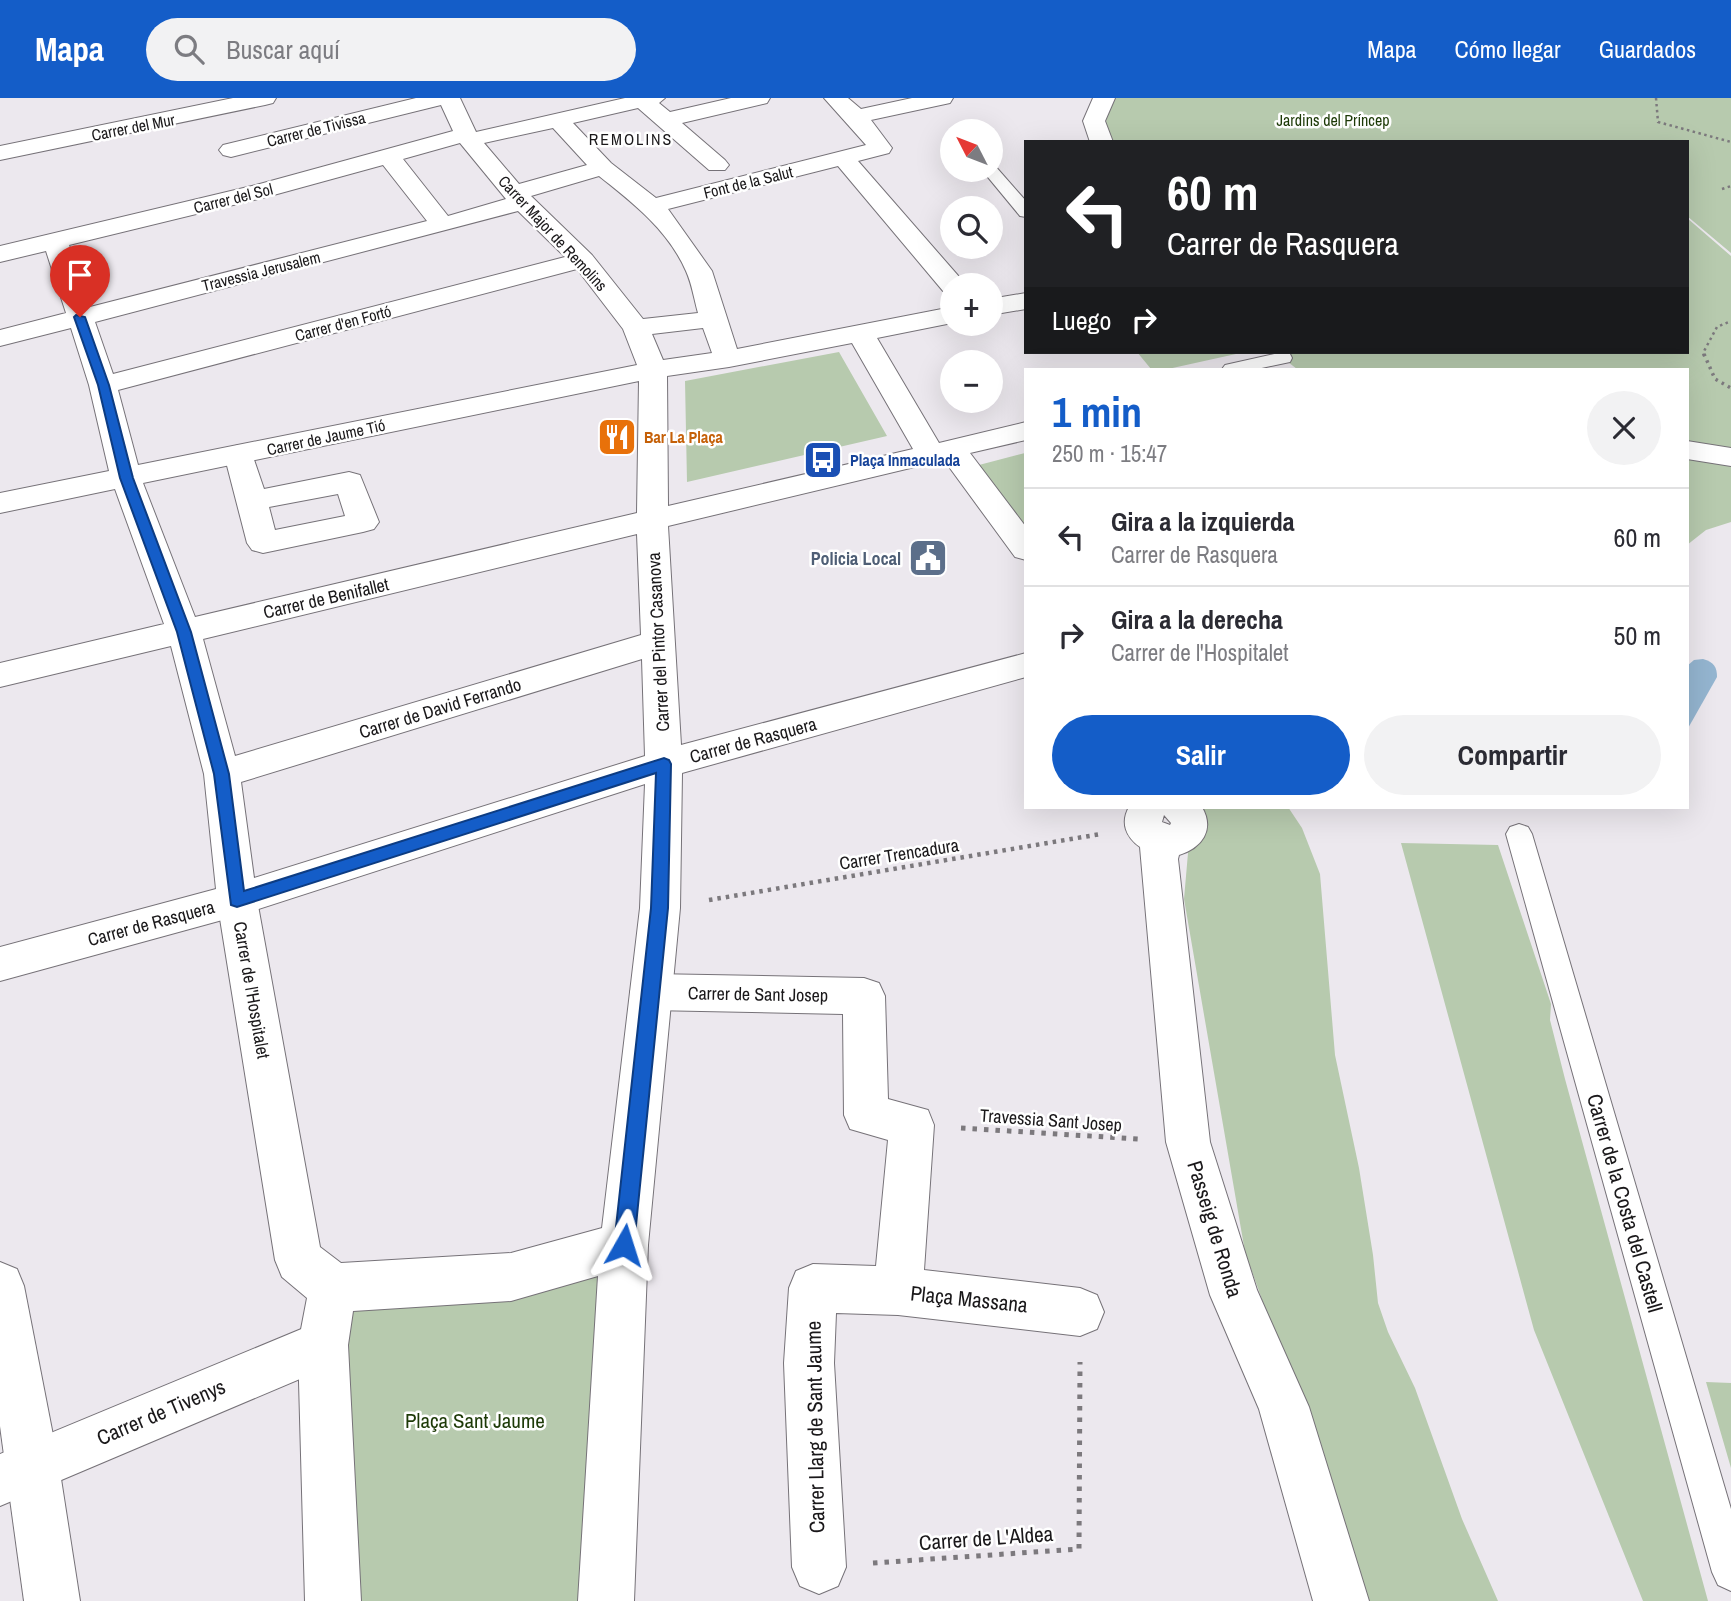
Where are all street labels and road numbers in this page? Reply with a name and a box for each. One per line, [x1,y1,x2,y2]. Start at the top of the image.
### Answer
street label: Carrer de Tivissa [264,106,368,152]
street label: Carrer del Mur [89,108,177,146]
street label: Font de la Salut [701,160,795,204]
street label: Carrer Major de Remolins [493,170,613,296]
street label: Carrer del Sol [191,178,275,218]
street label: Travessia Jerusalem [199,246,323,296]
street label: Carrer d'en Fortó [292,300,394,346]
street label: Carrer de Jaume Tió [265,414,387,460]
street label: Carrer del Pintor Casanova [641,552,675,732]
street label: Carrer de Benifallet [261,571,391,625]
street label: Carrer de David Ferrando [356,671,524,745]
street label: Carrer de Rasquera [687,711,819,769]
street label: Carrer Trencadura [837,832,961,876]
street label: Carrer de Rasquera [85,894,217,952]
street label: Carrer de l'Hospitalet [228,919,276,1061]
street label: Carrer de Sant Josep [688,980,828,1008]
street label: Carrer de la Costa del Castell [1580,1090,1670,1316]
street label: Travessia Sant Josep [979,1103,1123,1137]
street label: Passeig de Ronda [1180,1157,1250,1301]
street label: Plaça Massana [909,1278,1029,1320]
street label: Carrer Llarg de Sant Jaume [799,1321,831,1533]
street label: Carrer de Tivenys [92,1372,230,1452]
street label: Carrer de L'Aldea [918,1519,1054,1557]

